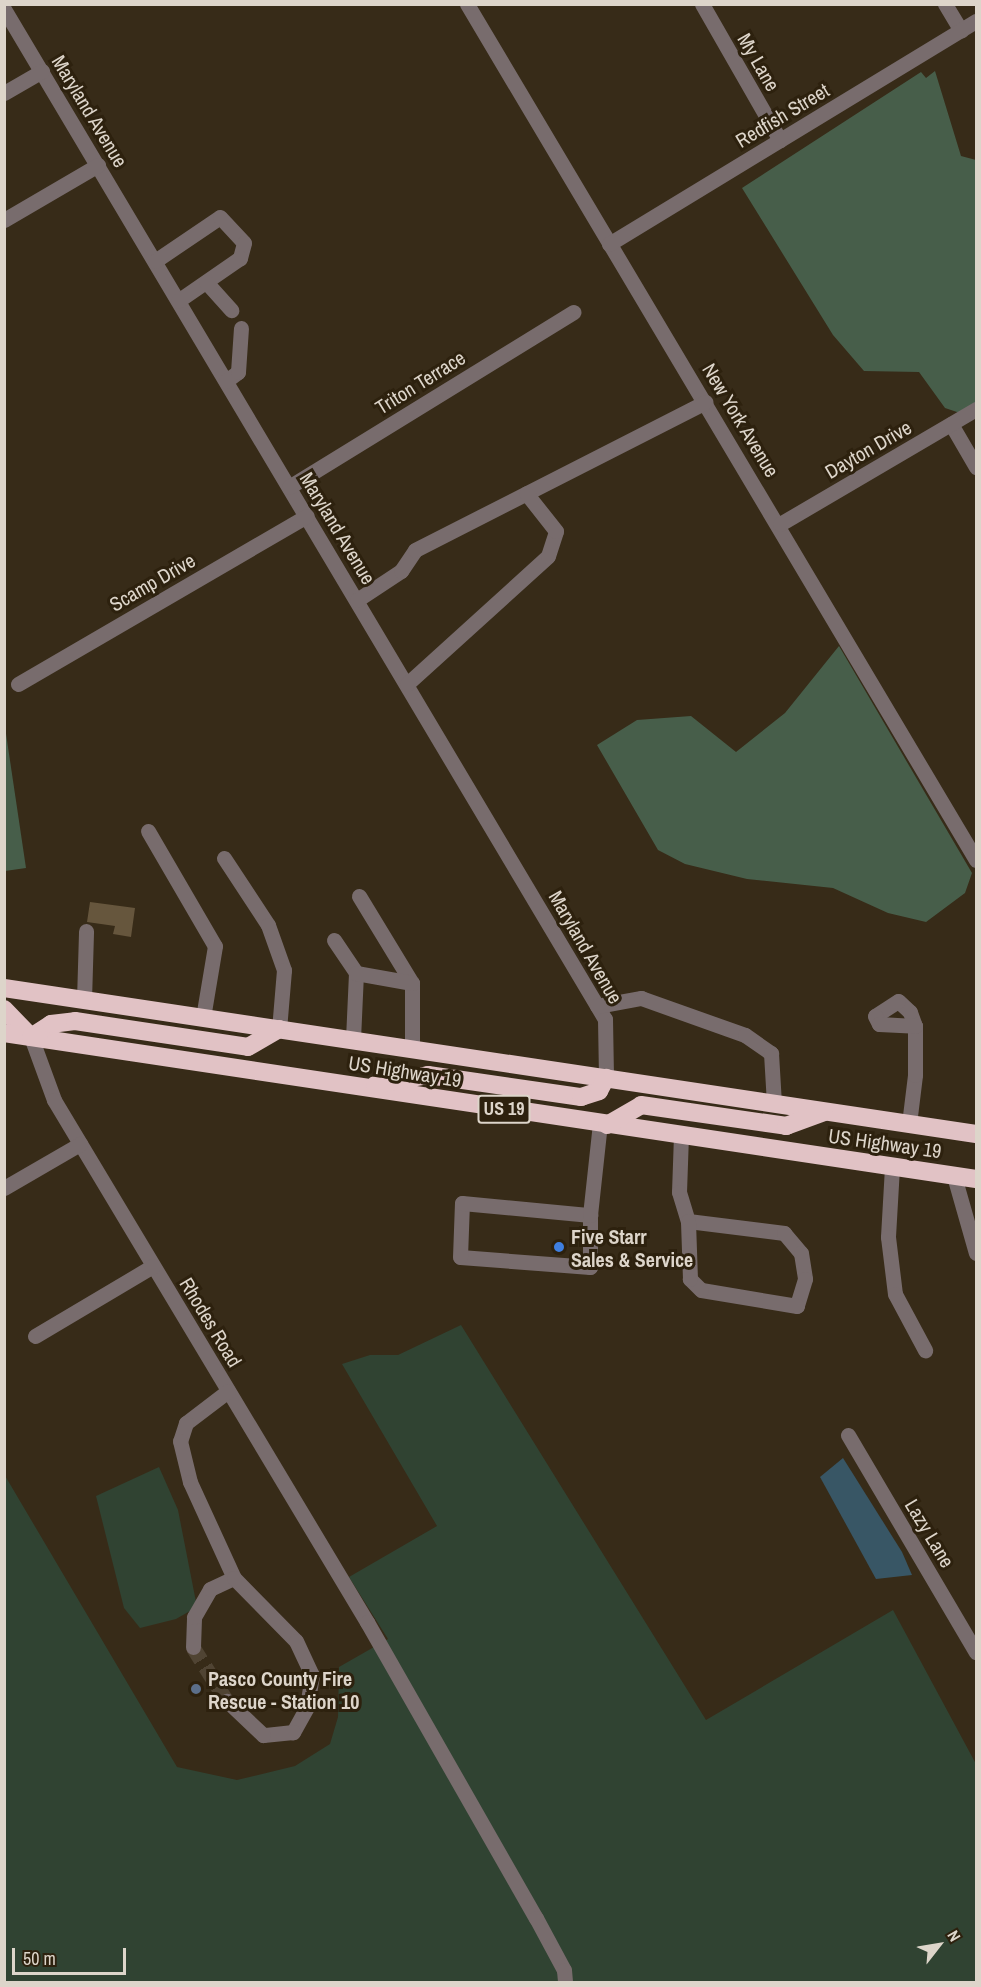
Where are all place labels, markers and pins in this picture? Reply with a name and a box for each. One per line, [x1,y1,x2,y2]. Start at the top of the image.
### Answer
place label: Five Starr Sales & Service [571,1224,693,1271]
marker: Five Starr Sales & Service [552,1240,566,1254]
place label: Pasco County Fire Rescue - Station 10 [208,1666,359,1713]
marker: Pasco County Fire Rescue - Station 10 [189,1682,203,1696]

